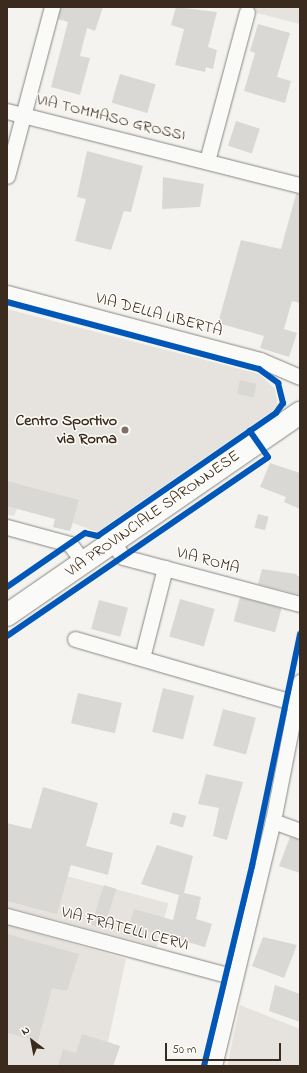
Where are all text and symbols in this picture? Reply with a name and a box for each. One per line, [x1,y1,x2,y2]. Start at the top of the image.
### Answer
street label: VIA TOMMASO GROSSI [35,90,187,146]
street label: VIA DELLA LIBERTÀ [94,289,224,341]
place label: Centro Sportivo via Roma [15,411,117,449]
marker: Centro Sportivo via Roma [120,425,130,435]
street label: VIA PROVINCIALE SARONNESE [62,446,244,582]
street label: VIA ROMA [174,543,242,579]
street label: VIA FRATELLI CERVI [59,903,191,955]
north arrow [12,1021,52,1061]
text: N [18,1022,33,1040]
scale bar [167,1035,283,1061]
text: 50 m [172,1041,196,1059]

